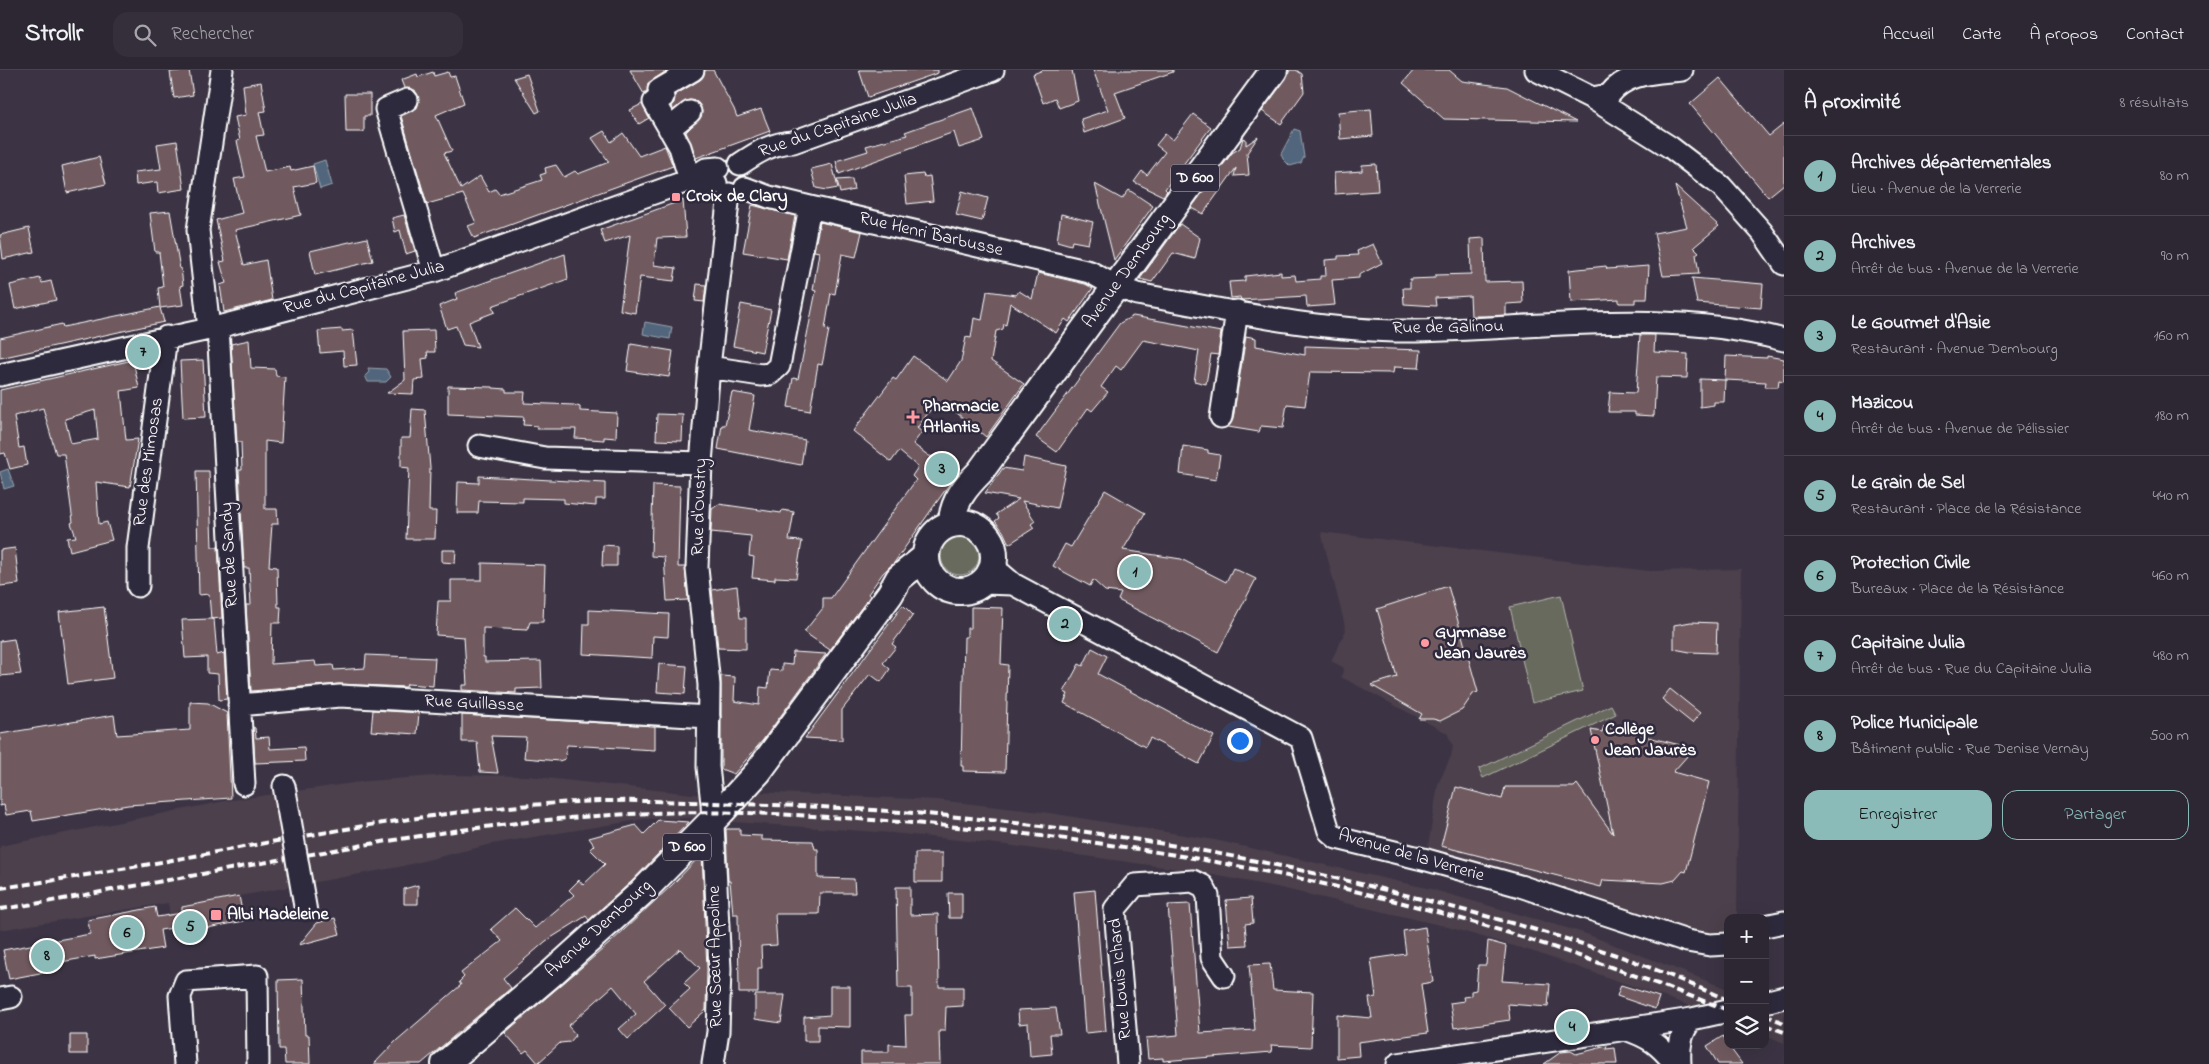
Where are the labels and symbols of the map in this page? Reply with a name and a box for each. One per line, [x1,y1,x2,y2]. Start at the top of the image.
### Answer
street label: Rue du Capitaine Julia [755,87,921,165]
road number: D 600 [1171,165,1219,192]
place label: Croix de Clary [686,184,788,211]
marker: Croix de Clary [670,191,682,203]
street label: Rue Henri Barbusse [856,206,1006,264]
street label: Avenue Dembourg [1076,208,1178,334]
street label: Rue du Capitaine Julia [281,254,447,322]
street label: Rue de Galinou [1392,314,1504,342]
pin: 7 [127,333,159,371]
place label: Pharmacie Atlantis [923,394,1000,441]
street label: Rue des Mimosas [127,396,171,528]
marker: Pharmacie Atlantis [907,411,919,423]
pin: 3 [926,450,958,488]
street label: Rue d'Oustry [685,458,715,556]
street label: Rue de Sandy [214,502,246,608]
pin: 1 [1119,553,1151,591]
pin: 2 [1049,605,1081,643]
place label: Gymnase Jean Jaurès [1435,620,1527,667]
marker: Gymnase Jean Jaurès [1419,637,1431,649]
street label: Rue Guillasse [424,688,525,720]
place label: Collège Jean Jaurès [1605,717,1697,764]
your location [1227,728,1253,754]
marker: Collège Jean Jaurès [1589,734,1601,746]
street label: Avenue de la Verrerie [1335,823,1488,890]
road number: D 600 [663,834,711,860]
street label: Avenue Dembourg [540,874,659,985]
street label: Rue Sœur Appoline [702,885,730,1028]
place label: Albi Madeleine [227,902,329,928]
pin: 5 [174,908,206,946]
marker: Albi Madeleine [209,908,223,922]
pin: 6 [111,914,143,952]
street label: Rue Louis Ichard [1103,917,1139,1041]
pin: 8 [31,937,63,975]
pin: 4 [1556,1008,1588,1046]

